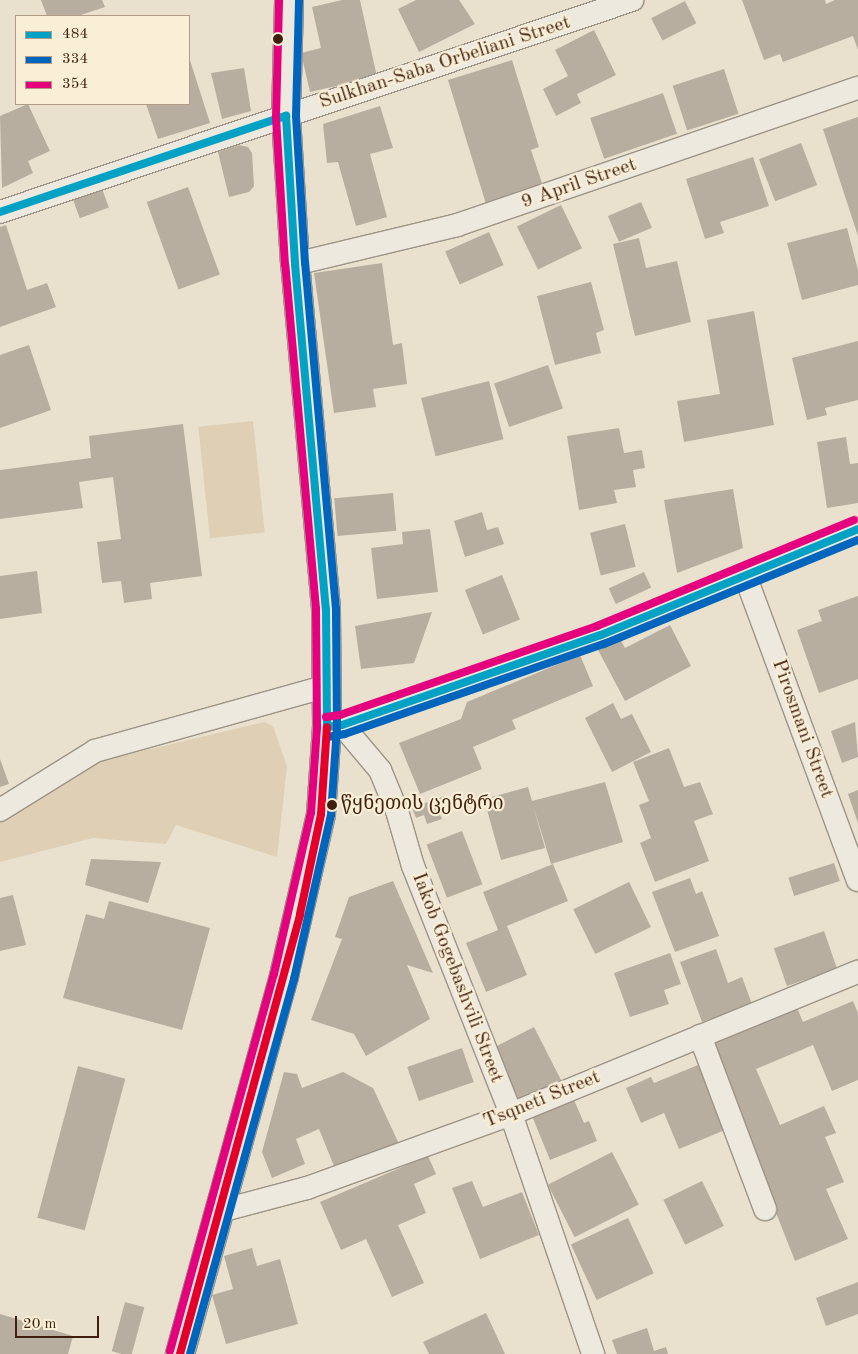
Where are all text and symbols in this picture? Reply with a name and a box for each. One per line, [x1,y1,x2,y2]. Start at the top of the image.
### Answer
street label: Sulkhan-Saba Orbeliani Street [316,11,574,115]
legend [15,15,190,105]
text: 484 [62,27,88,42]
unlabelled marker [273,34,283,44]
text: 334 [62,52,88,67]
text: 354 [62,77,88,92]
street label: 9 April Street [518,153,640,215]
street label: Pirosmani Street [766,656,838,802]
place label: წყნეთის ცენტრი [341,794,503,816]
marker: წყნეთის ცენტრი [327,800,337,810]
street label: Iakob Gogebashvili Street [406,869,508,1087]
street label: Tsqneti Street [480,1066,604,1134]
scale bar [18,1306,101,1338]
text: 20 m [23,1317,57,1332]

